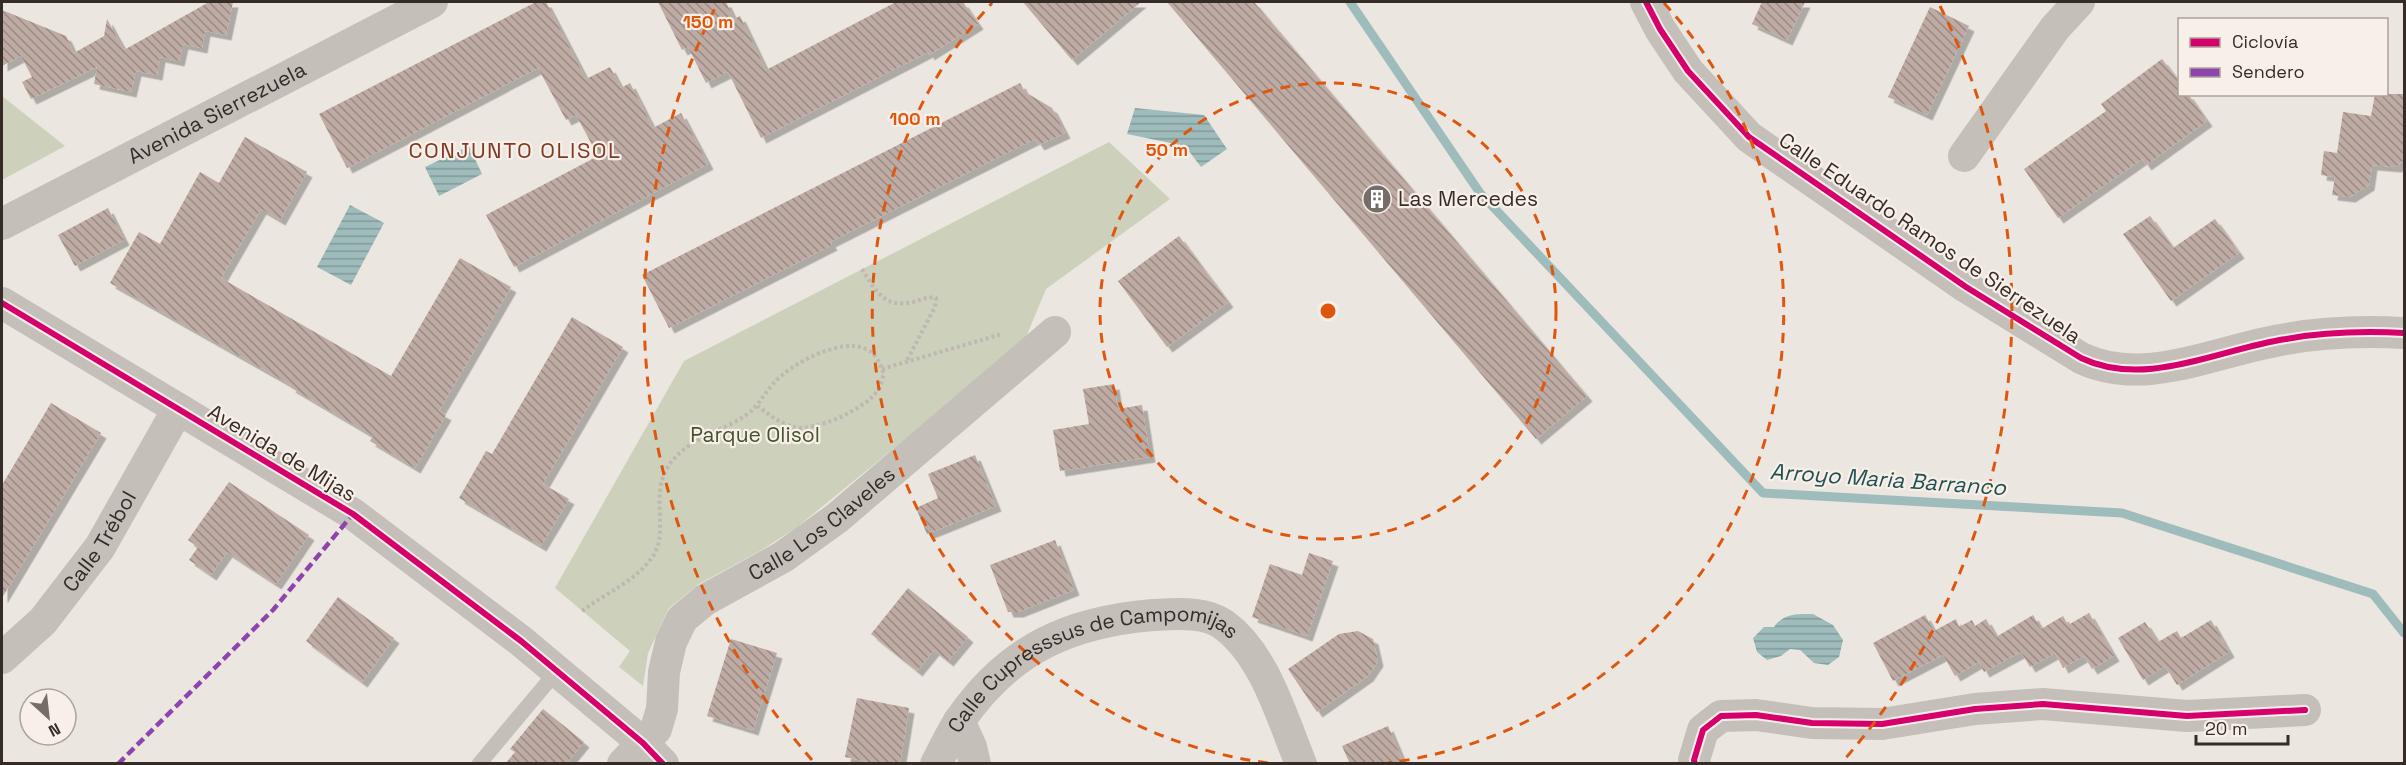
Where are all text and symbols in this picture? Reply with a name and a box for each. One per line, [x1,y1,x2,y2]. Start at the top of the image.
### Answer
text: 150 m [683,10,733,33]
legend [2178,18,2388,96]
text: Ciclovía [2232,30,2298,53]
street label: Avenida Sierrezuela [123,55,310,170]
text: Sendero [2232,60,2305,83]
text: 100 m [889,107,941,130]
street label: Calle Eduardo Ramos de Sierrezuela [1774,126,2087,349]
district label: CONJUNTO OLISOL [408,136,622,164]
text: 50 m [1146,138,1188,161]
building icon: Las Mercedes [1361,183,1393,215]
place label: Las Mercedes [1398,185,1538,212]
centre of rings [1318,301,1338,321]
street label: Avenida de Mijas [203,398,361,507]
park label: Parque Olisol [690,421,820,448]
water label: Arroyo Maria Barranco [1769,457,2008,501]
street label: Calle Los Claveles [743,460,901,587]
street label: Calle Trébol [56,486,142,597]
street label: Calle Cupresssus de Campomijas [941,600,1245,738]
north arrow [18,687,78,747]
scale bar [2196,708,2288,746]
text: 20 m [2205,717,2248,740]
text: N [45,718,64,742]

